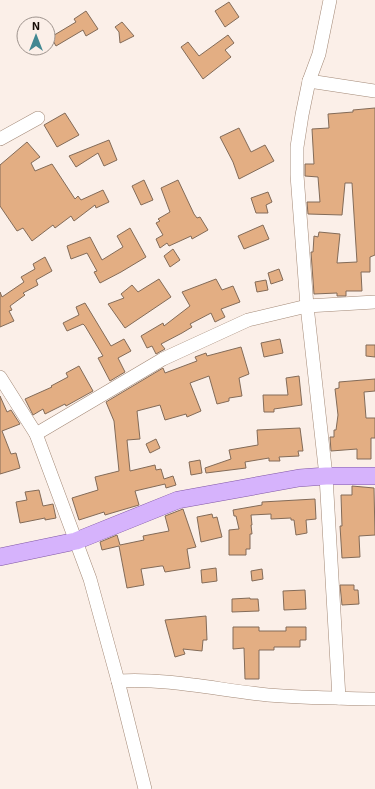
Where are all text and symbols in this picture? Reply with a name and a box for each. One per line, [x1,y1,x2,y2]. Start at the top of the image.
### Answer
north arrow [16,16,56,56]
text: N [32,19,40,32]

